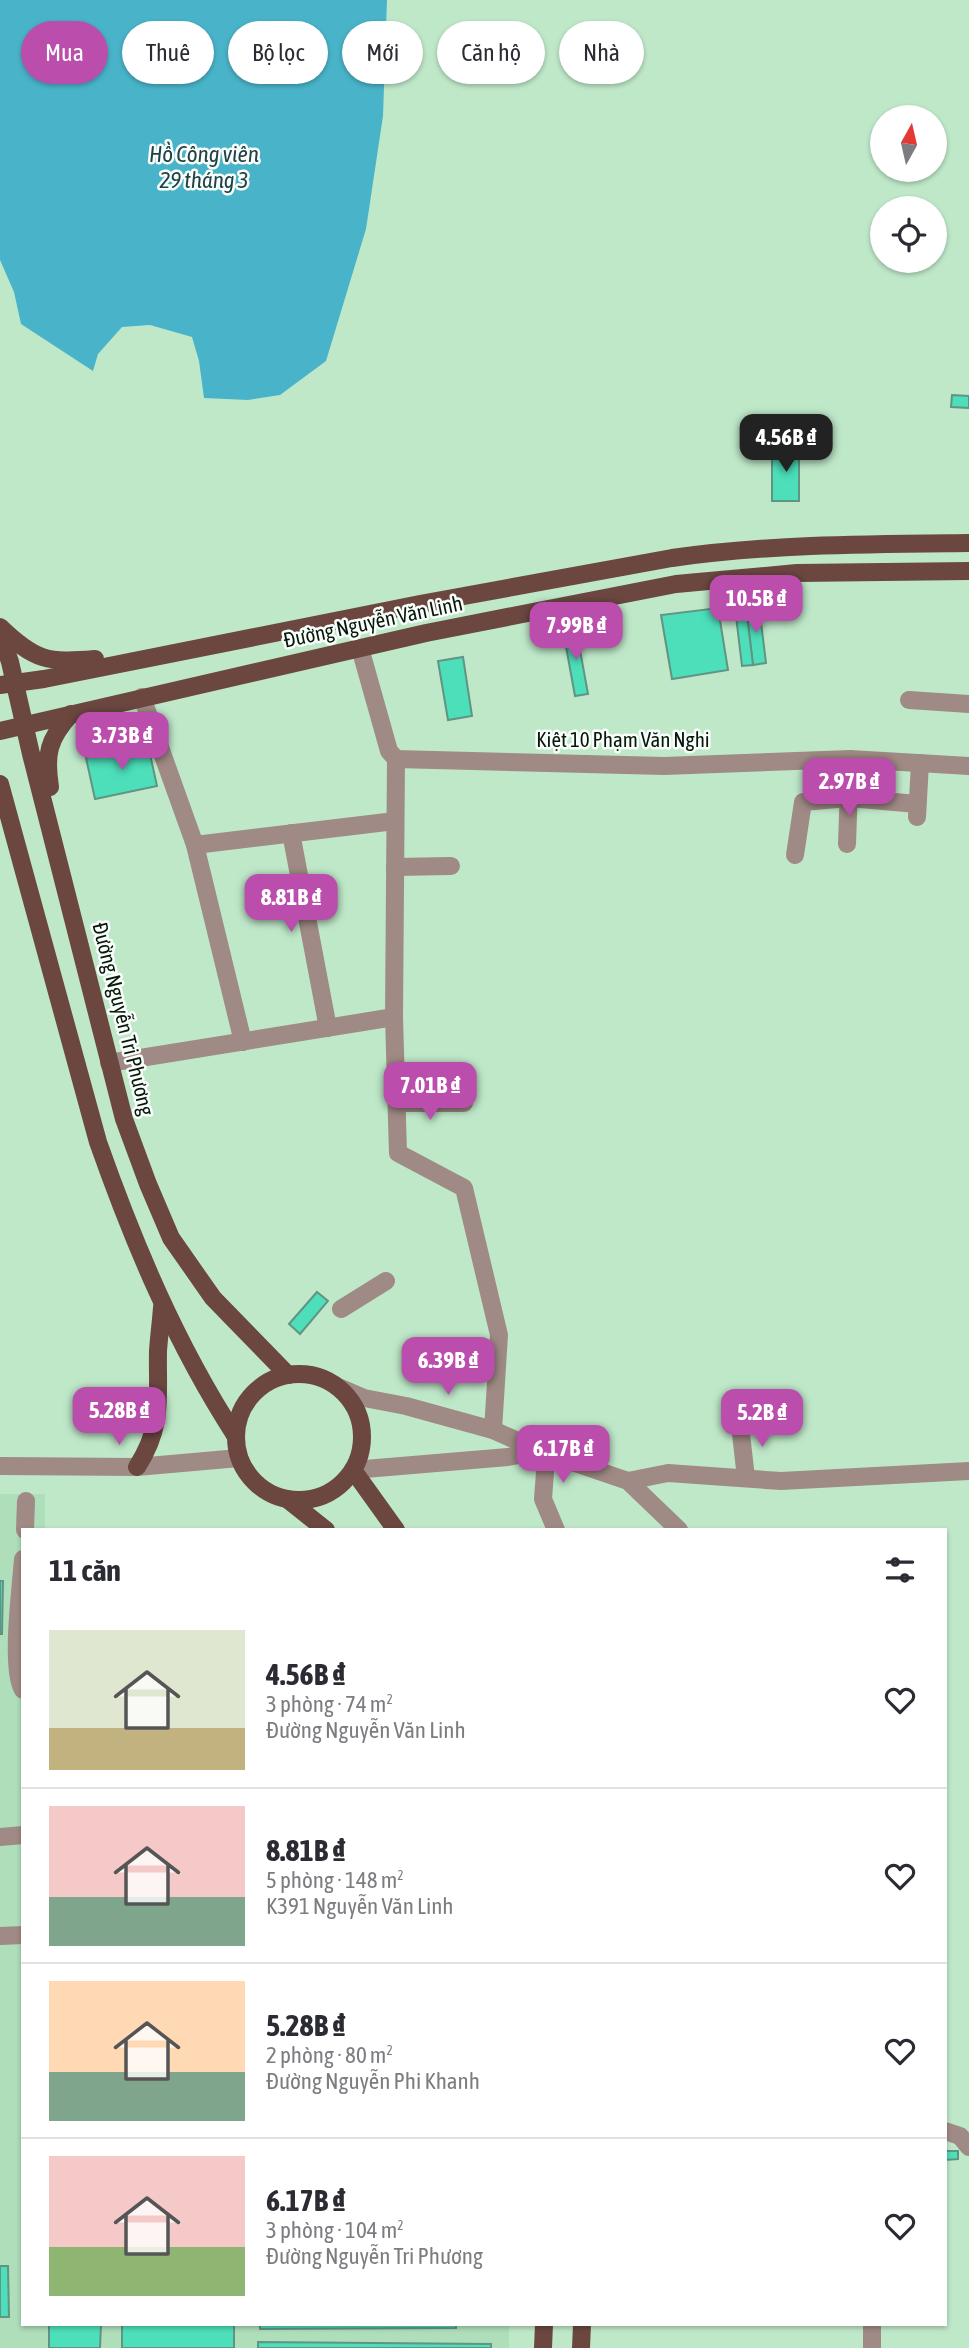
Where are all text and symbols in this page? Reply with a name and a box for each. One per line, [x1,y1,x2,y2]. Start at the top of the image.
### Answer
chip: Mua [21,21,108,84]
chip: Thuê [122,21,214,84]
chip: Bộ lọc [228,21,328,84]
chip: Mới [342,21,423,84]
chip: Căn hộ [437,21,545,84]
chip: Nhà [559,21,644,84]
north arrow [870,105,947,182]
map controls [870,105,947,273]
water label: Hồ Công viên 29 tháng 3 [149,141,259,193]
button: locate [870,196,947,273]
pin: 4.56B ₫ [721,414,851,474]
text: 4.56B ₫ [756,424,816,450]
pin: 10.5B ₫ [691,576,821,635]
text: 10.5B ₫ [726,585,786,611]
street label: Đường Nguyễn Văn Linh [281,590,464,652]
pin: 7.99B ₫ [511,602,641,662]
text: 7.99B ₫ [546,612,606,638]
pin: 3.73B ₫ [57,712,187,772]
text: 3.73B ₫ [92,722,152,748]
street label: Kiệt 10 Phạm Văn Nghi [536,727,710,751]
pin: 2.97B ₫ [784,758,914,818]
text: 2.97B ₫ [819,768,879,794]
pin: 8.81B ₫ [226,874,356,934]
text: 8.81B ₫ [261,884,321,910]
street label: Đường Nguyễn Tri Phương [88,920,160,1118]
pin: 7.01B ₫ [365,1062,495,1122]
text: 7.01B ₫ [400,1072,460,1098]
pin: 6.39B ₫ [383,1338,513,1397]
text: 6.39B ₫ [418,1347,478,1373]
pin: 5.28B ₫ [54,1388,184,1447]
pin: 5.2B ₫ [705,1390,819,1449]
text: 5.28B ₫ [89,1397,149,1423]
text: 5.2B ₫ [737,1399,787,1425]
pin: 6.17B ₫ [498,1426,628,1485]
text: 6.17B ₫ [533,1435,593,1461]
icon: filters [881,1551,919,1589]
text: 11 căn [49,1553,121,1587]
text: 4.56B ₫ [266,1657,345,1691]
icon: home [105,1658,189,1742]
icon: heart [881,1681,919,1719]
text: 3 phòng · 74 m² [266,1691,393,1717]
text: Đường Nguyễn Văn Linh [266,1717,466,1743]
text: 8.81B ₫ [266,1833,345,1867]
icon: home [105,1834,189,1918]
icon: heart [881,1857,919,1895]
text: 5 phòng · 148 m² [266,1867,404,1893]
text: K391 Nguyễn Văn Linh [266,1893,454,1919]
text: 5.28B ₫ [266,2008,345,2042]
icon: home [105,2009,189,2093]
icon: heart [881,2032,919,2070]
text: 2 phòng · 80 m² [266,2042,393,2068]
text: Đường Nguyễn Phi Khanh [266,2068,480,2094]
text: 6.17B ₫ [266,2183,345,2217]
icon: home [105,2184,189,2268]
icon: heart [881,2207,919,2245]
text: 3 phòng · 104 m² [266,2217,404,2243]
text: Đường Nguyễn Tri Phương [266,2243,483,2269]

